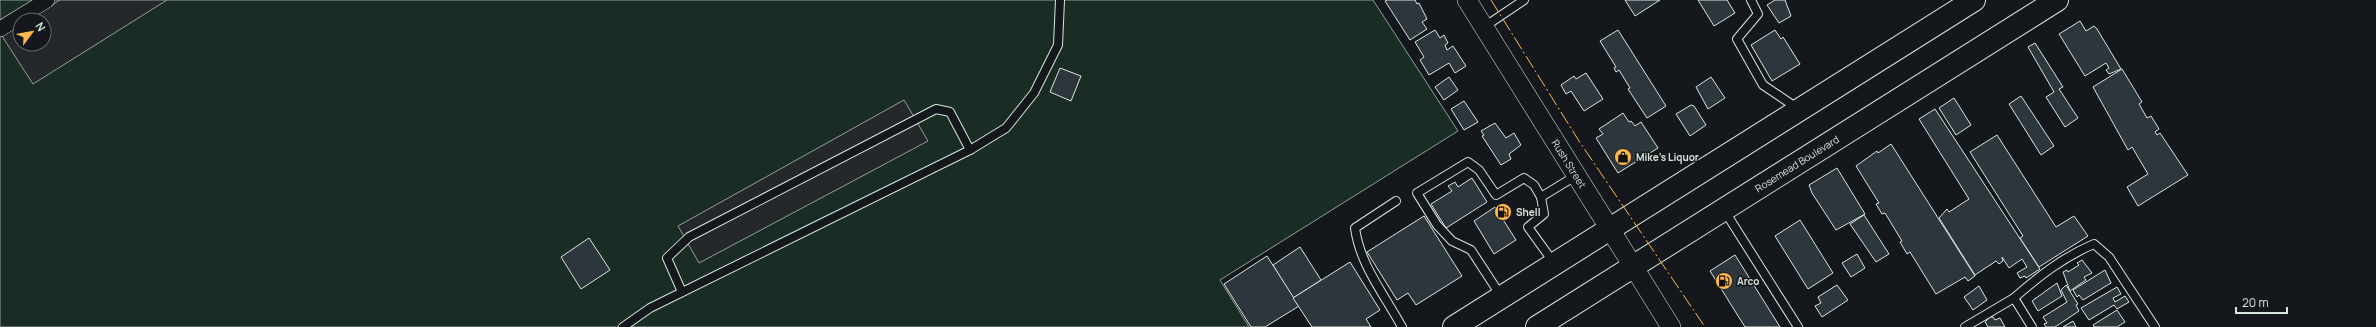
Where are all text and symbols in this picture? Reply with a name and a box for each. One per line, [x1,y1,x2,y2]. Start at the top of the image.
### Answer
north arrow [12,12,52,52]
text: N [32,19,49,34]
street label: Rosemead Boulevard [1752,132,1842,195]
street label: Rush Street [1549,137,1590,191]
shop icon: Mike's Liquor [1613,147,1633,167]
place label: Mike's Liquor [1636,150,1699,164]
fuel station icon: Shell [1493,202,1513,222]
place label: Shell [1516,205,1540,219]
fuel station icon: Arco [1714,271,1734,291]
place label: Arco [1737,274,1759,288]
scale bar [2236,289,2287,315]
text: 20 m [2242,294,2269,311]

